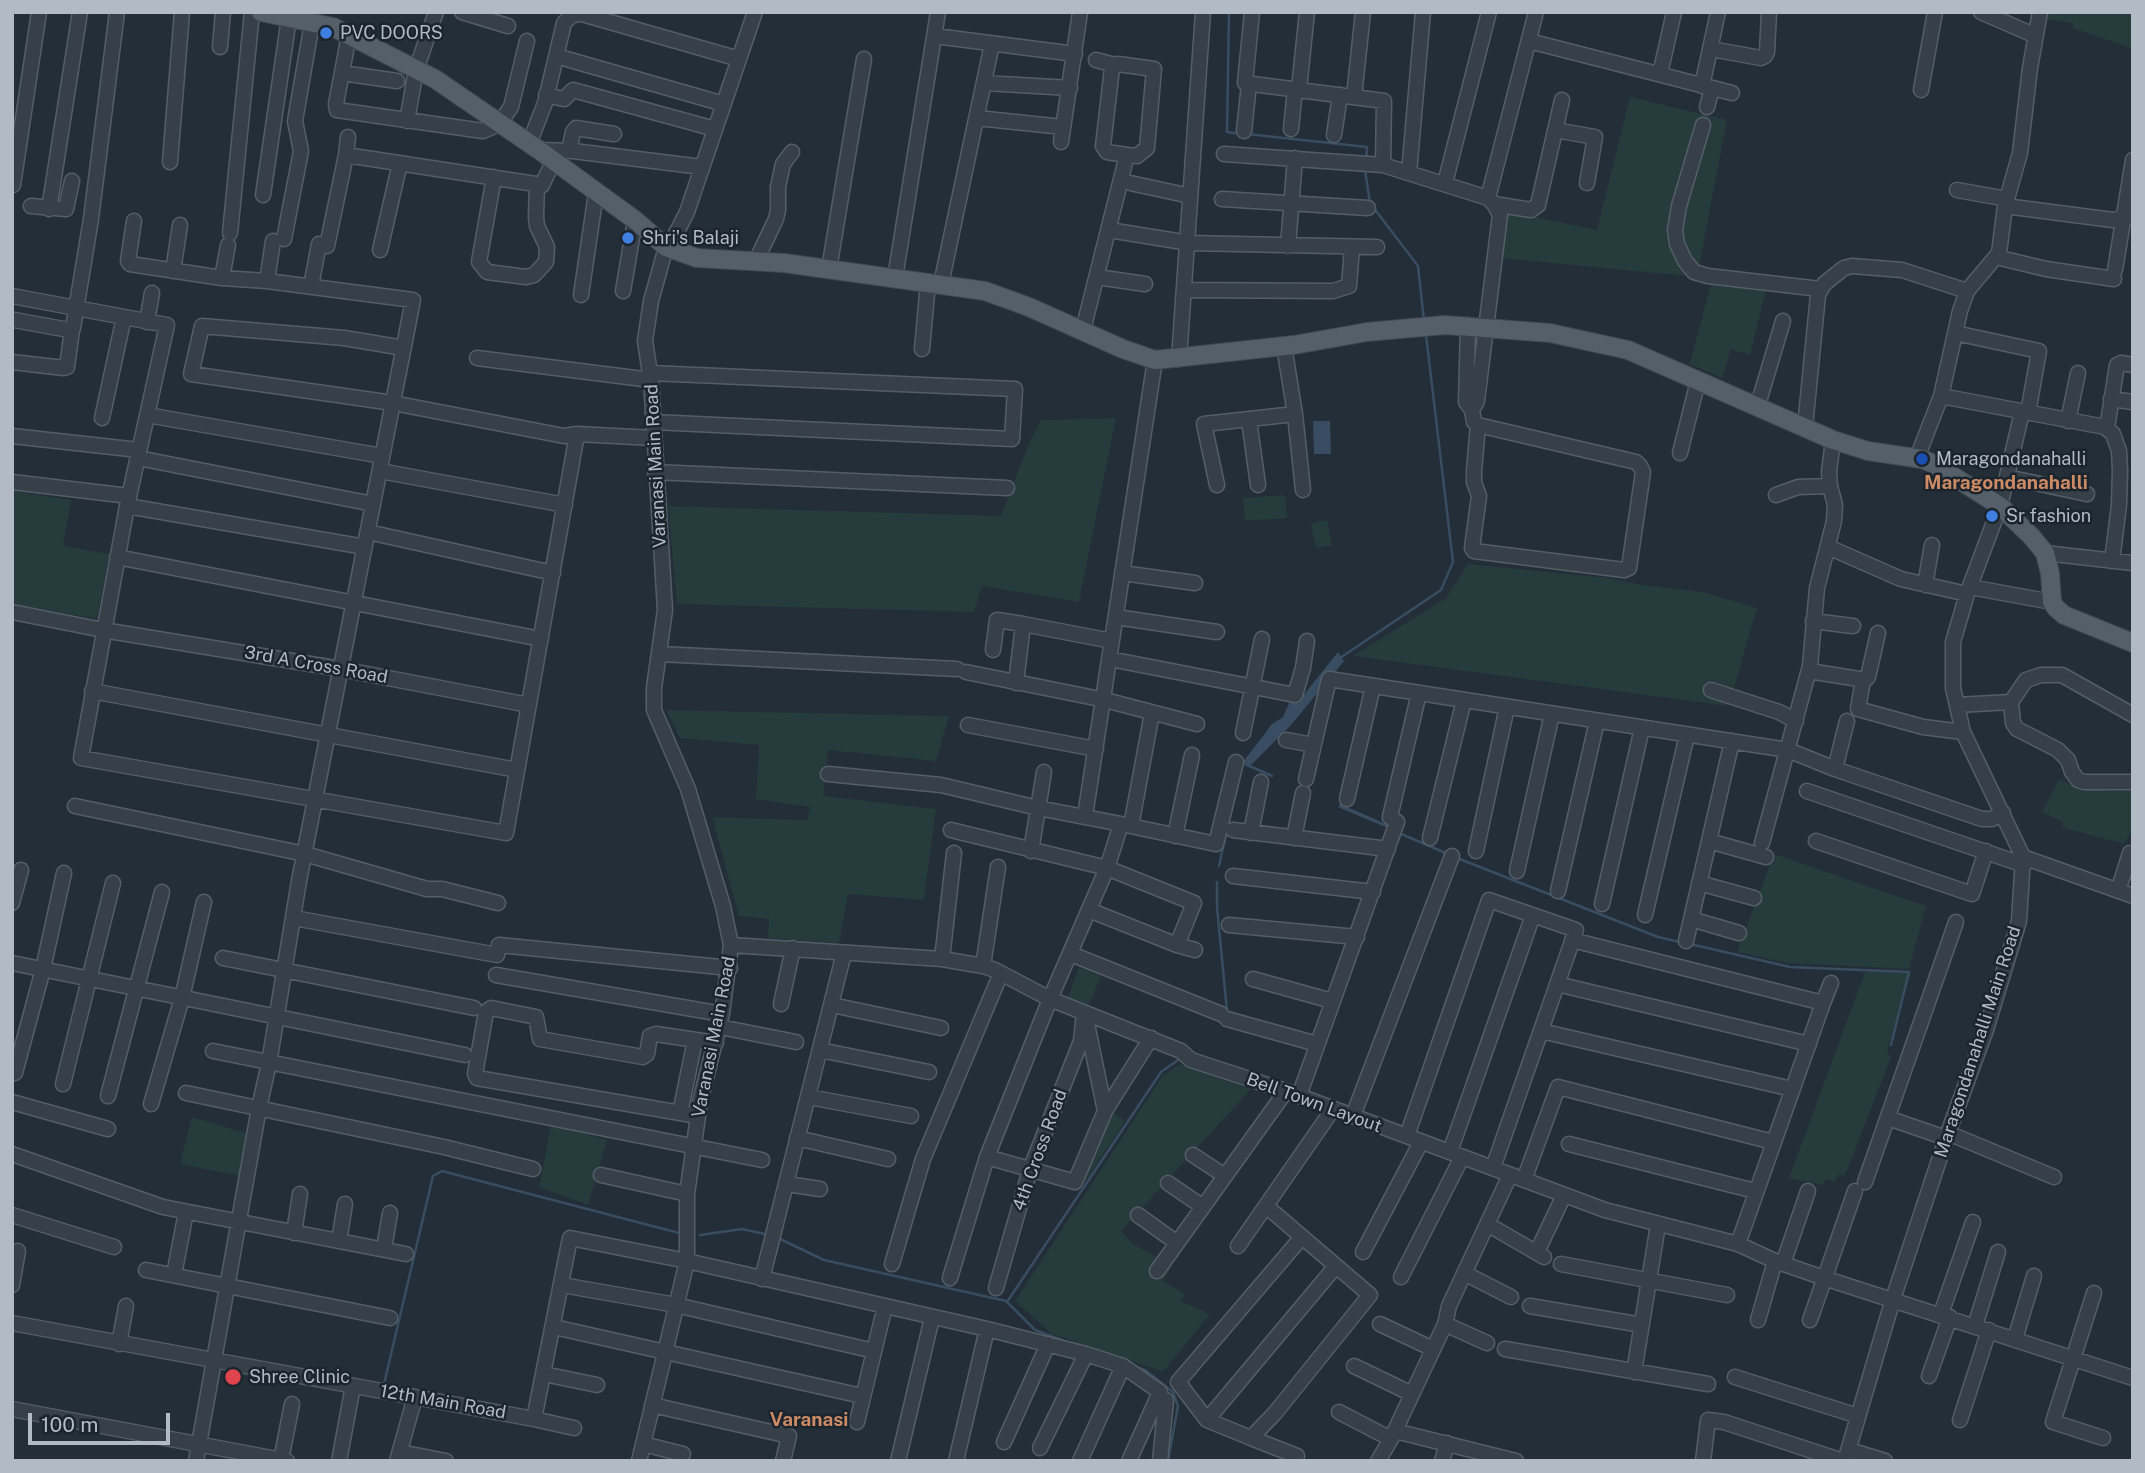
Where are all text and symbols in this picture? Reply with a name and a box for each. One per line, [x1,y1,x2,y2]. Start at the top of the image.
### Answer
place label: PVC DOORS [340,22,443,44]
marker: PVC DOORS [318,25,334,41]
place label: Shri's Balaji [642,227,739,249]
marker: Shri's Balaji [620,230,636,246]
street label: Varanasi Main Road [641,384,671,548]
place label: Maragondanahalli [1936,448,2086,470]
marker: Maragondanahalli [1914,451,1930,467]
district label: Maragondanahalli [1924,472,2088,494]
place label: Sr fashion [2006,505,2091,527]
marker: Sr fashion [1984,508,2000,524]
street label: 3rd A Cross Road [243,642,389,688]
street label: Maragondanahalli Main Road [1930,923,2026,1161]
street label: Varanasi Main Road [688,954,740,1120]
street label: Bell Town Layout [1243,1068,1385,1138]
street label: 4th Cross Road [1008,1086,1072,1214]
place label: Shree Clinic [249,1366,350,1388]
marker: Shree Clinic [223,1367,243,1387]
street label: 12th Main Road [378,1380,508,1424]
scale bar [32,1400,173,1444]
district label: Varanasi [770,1409,848,1431]
text: 100 m [41,1412,98,1437]

